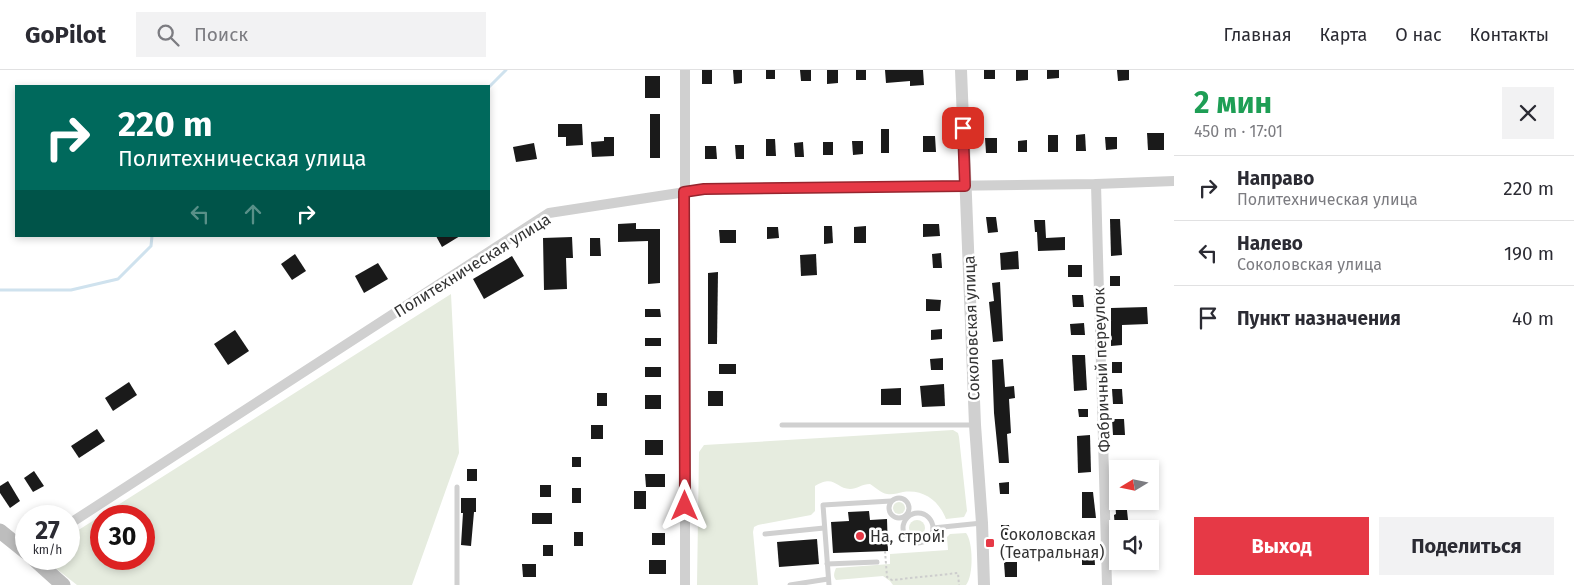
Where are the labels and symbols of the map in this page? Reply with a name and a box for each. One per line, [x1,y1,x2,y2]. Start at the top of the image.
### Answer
pin [942,107,984,149]
street label: Политехническая улица [391,210,554,321]
street label: Соколовская улица [959,255,984,401]
street label: Фабричный переулок [1089,287,1114,453]
north arrow [1109,460,1159,510]
position arrow [658,479,710,531]
speed limit sign: 30 [90,505,155,570]
place label: Соколовская (Театральная) [1000,525,1104,562]
place label: На, строй! [870,527,945,546]
marker: На, строй! [854,530,866,542]
marker: Соколовская (Театральная) [984,537,996,549]

